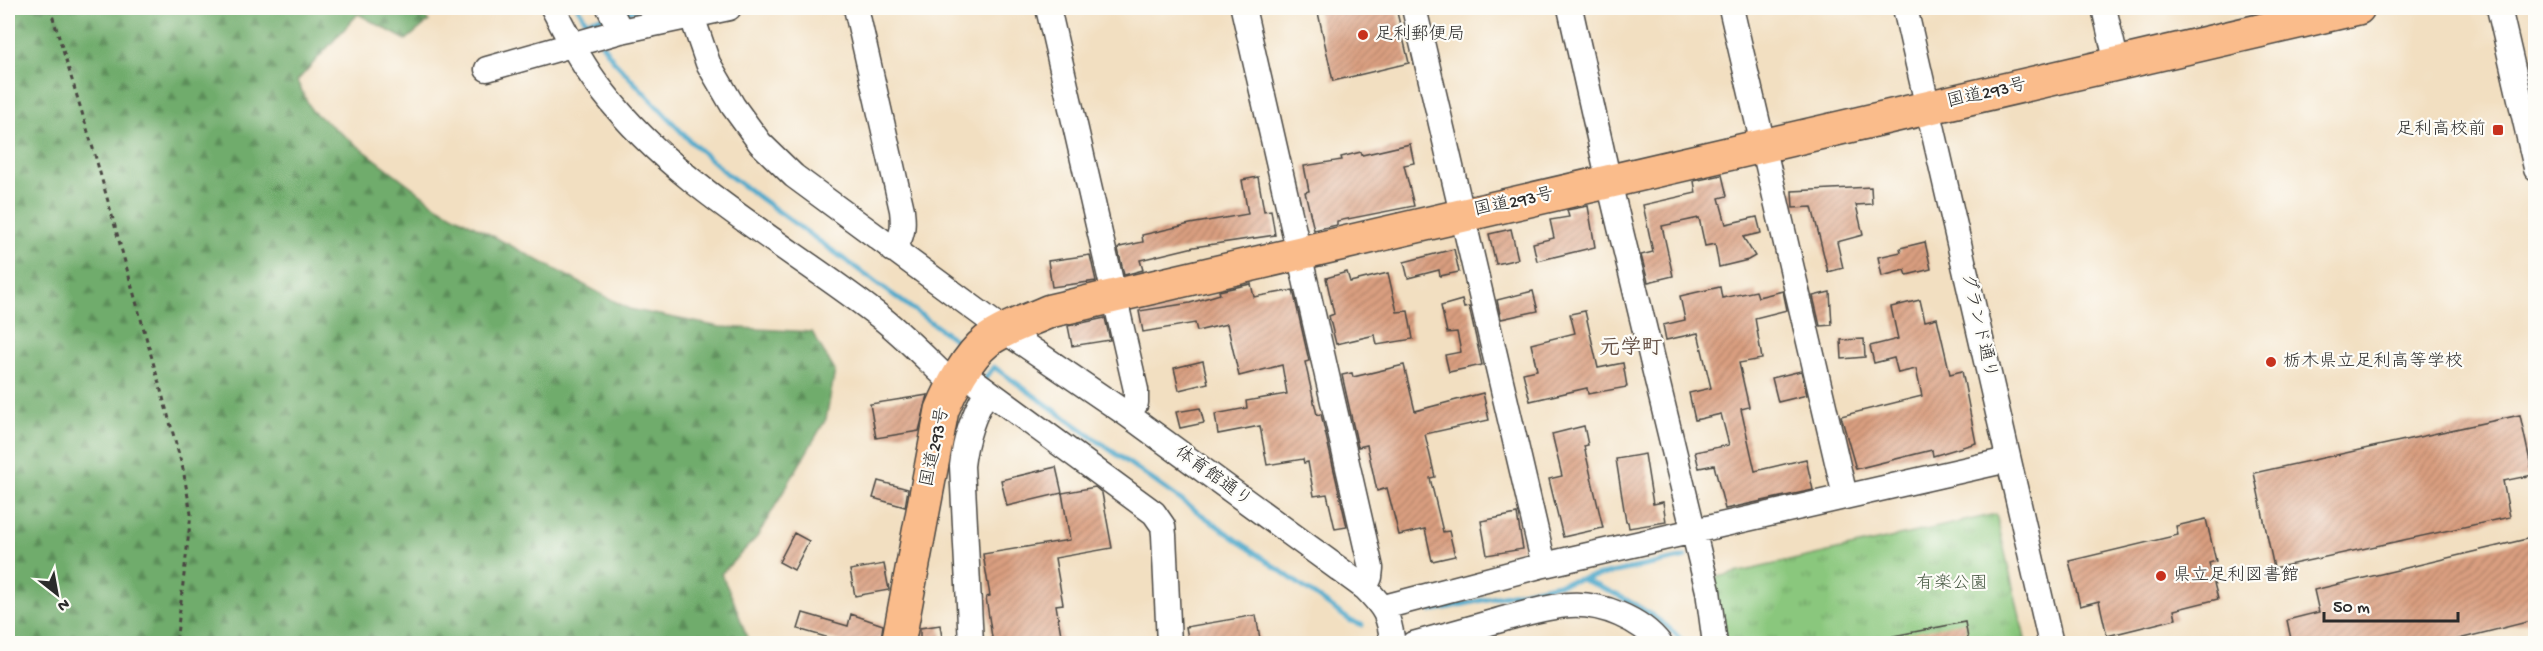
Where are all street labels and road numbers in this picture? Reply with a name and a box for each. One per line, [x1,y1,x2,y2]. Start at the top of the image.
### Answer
street label: 国道293号 [1945,74,2029,113]
street label: 国道293号 [1472,183,1556,222]
street label: グランド通り [1956,271,2001,381]
street label: 国道293号 [916,405,955,489]
street label: 体育館通り [1170,441,1256,512]

